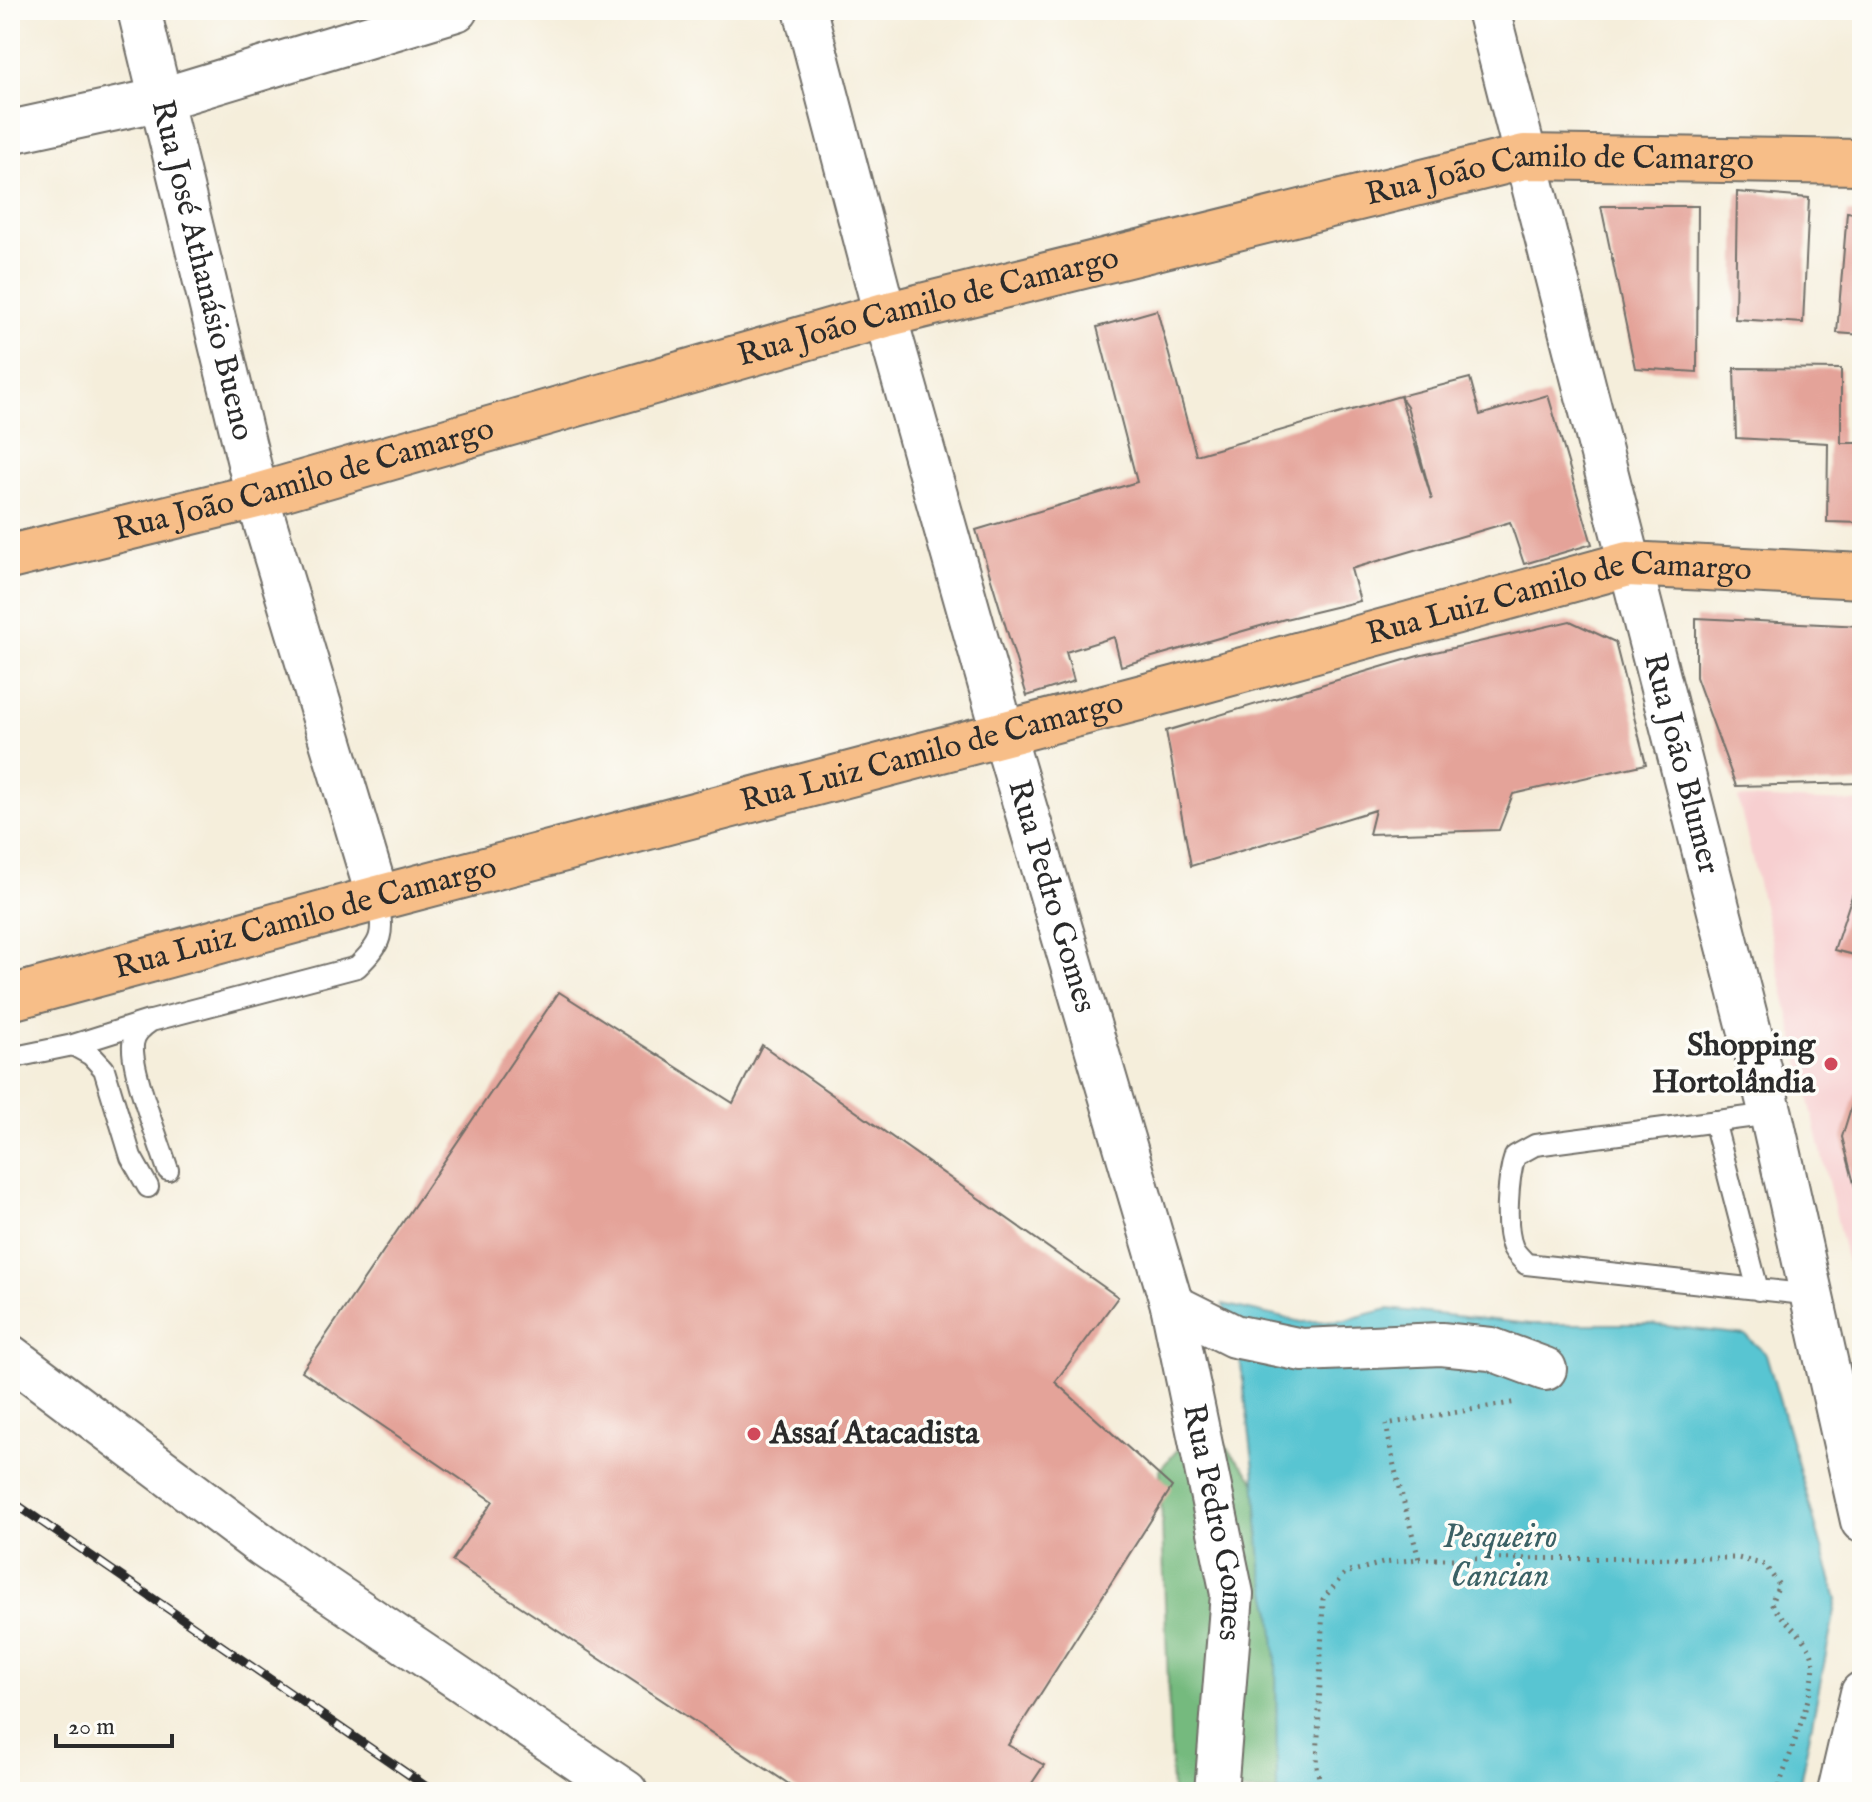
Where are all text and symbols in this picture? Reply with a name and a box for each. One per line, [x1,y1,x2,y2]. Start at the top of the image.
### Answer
street label: Rua José Athanásio Bueno [141,96,263,445]
street label: Rua João Camilo de Camargo [1362,136,1754,216]
street label: Rua João Camilo de Camargo [733,237,1123,377]
street label: Rua João Camilo de Camargo [110,408,499,551]
street label: Rua Luiz Camilo de Camargo [1362,544,1753,655]
street label: Rua João Blumer [1633,649,1729,879]
street label: Rua Luiz Camilo de Camargo [736,682,1128,822]
street label: Rua Pedro Gomes [998,775,1105,1018]
street label: Rua Luiz Camilo de Camargo [110,847,501,989]
place label: Shopping Hortolândia [1652,1026,1817,1104]
marker: Shopping Hortolândia [1822,1055,1840,1073]
street label: Rua Pedro Gomes [1173,1400,1253,1643]
place label: Assaí Atacadista [768,1414,980,1455]
marker: Assaí Atacadista [745,1425,763,1443]
water label: Pesqueiro Cancian [1443,1516,1557,1598]
scale bar [56,1698,172,1748]
text: 20 m [68,1712,115,1743]

